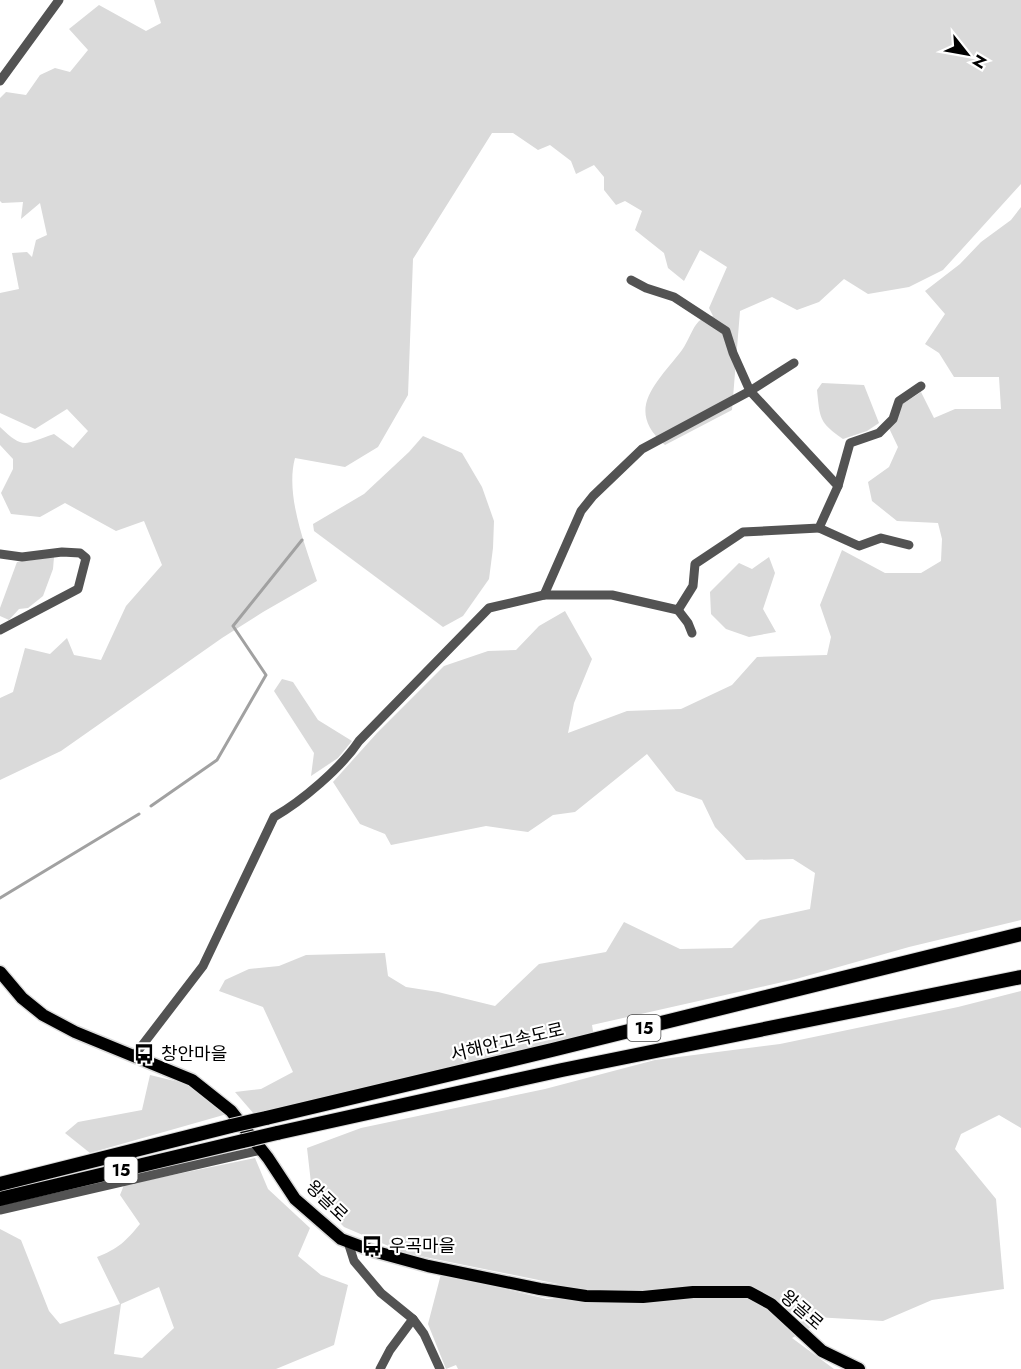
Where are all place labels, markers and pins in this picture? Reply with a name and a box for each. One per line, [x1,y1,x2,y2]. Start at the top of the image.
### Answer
place label: 창안마을 [161,1041,227,1067]
bus stop icon: 창안마을 [132,1042,156,1066]
place label: 우곡마을 [389,1233,455,1259]
bus stop icon: 우곡마을 [360,1234,384,1258]

